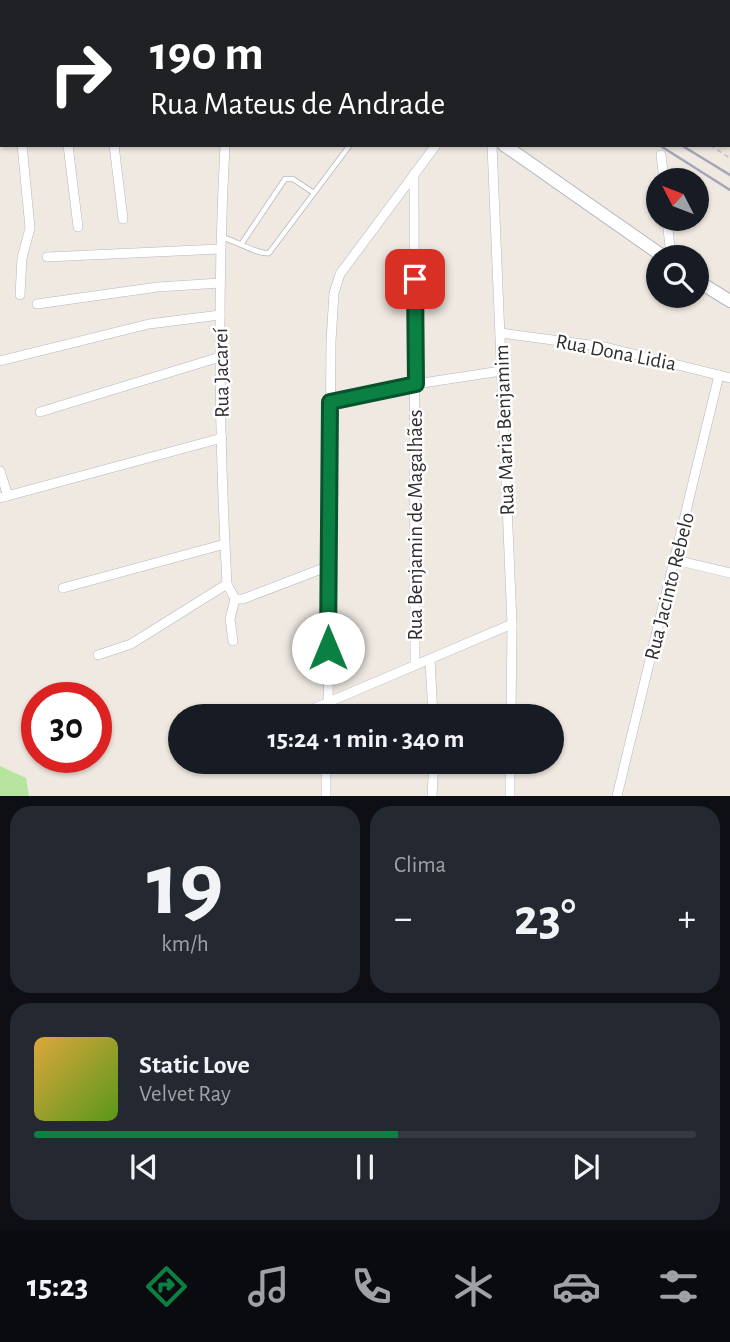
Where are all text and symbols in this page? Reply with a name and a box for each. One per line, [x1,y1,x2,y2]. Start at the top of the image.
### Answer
icon: right [35,28,126,119]
text: 190 m [150,30,264,79]
text: Rua Mateus de Andrade [150,88,445,120]
north arrow [646,168,709,231]
map controls [646,168,709,308]
button: search [646,245,709,308]
pin [385,249,445,309]
icon: arrive [396,260,434,298]
street label: Rua Jacareí [210,327,233,418]
street label: Rua Dona Lidia [554,331,678,375]
street label: Rua Maria Benjamim [491,344,518,516]
street label: Rua Benjamin de Magalhães [405,410,426,640]
street label: Rua Jacinto Rebelo [641,510,698,662]
position arrow [291,611,365,685]
speed limit sign: 30 [21,682,112,773]
text: 15:24 · 1 min · 340 m [267,726,465,752]
text: 19 [147,840,223,931]
text: Clima [394,854,446,877]
text: 23° [514,892,576,944]
text: − [394,900,412,938]
text: + [678,900,696,938]
text: km/h [161,933,209,956]
text: Static Love [139,1052,250,1078]
text: Velvet Ray [139,1083,231,1106]
icon: previous [125,1148,163,1186]
icon: pause [346,1148,384,1186]
icon: next [567,1148,605,1186]
icon: directions [142,1262,191,1311]
icon: music [244,1262,293,1311]
icon: phone [347,1262,396,1311]
icon: climate [449,1262,498,1311]
icon: car [552,1262,601,1311]
icon: filters [654,1262,703,1311]
text: 15:23 [27,1270,88,1302]

